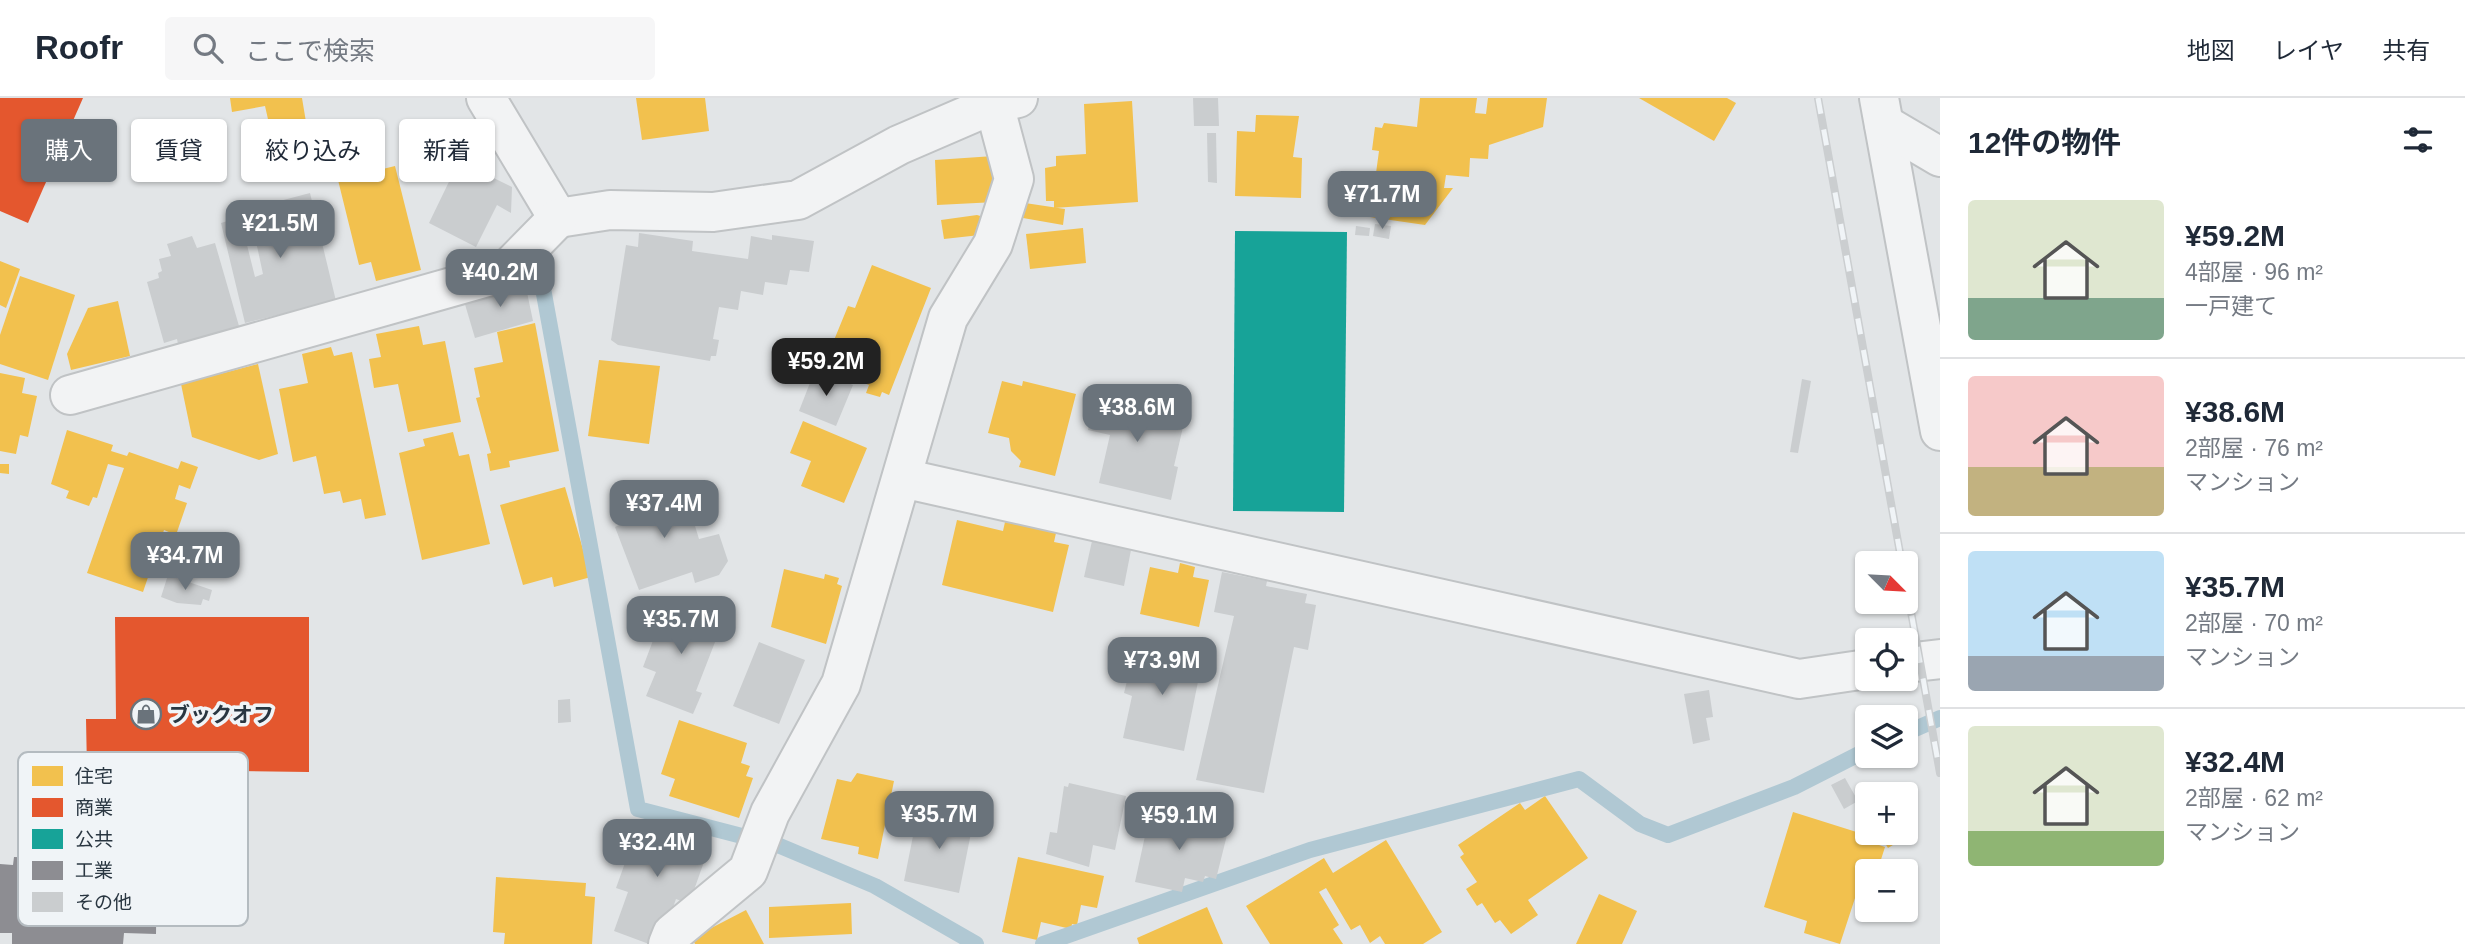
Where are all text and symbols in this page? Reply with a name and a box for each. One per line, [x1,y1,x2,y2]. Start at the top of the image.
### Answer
search box [165,17,655,80]
text: Roofr [35,29,123,66]
icon: search [189,29,227,67]
text: ここで検索 [245,36,375,66]
text: 地図 [2187,37,2235,64]
text: レイヤ [2273,37,2344,64]
text: 共有 [2382,37,2430,64]
chip: 購入 [21,119,117,182]
chip: 賃貸 [131,119,227,182]
chip: 絞り込み [241,119,385,182]
chip: 新着 [399,119,495,182]
icon: filters [2399,121,2437,159]
text: 12件の物件 [1968,126,2121,159]
pin: ¥71.7M [1325,172,1439,231]
text: ¥71.7M [1344,181,1420,207]
pin: ¥21.5M [223,200,337,260]
text: ¥21.5M [242,210,318,236]
text: ¥59.2M [2185,219,2285,252]
icon: home [2024,228,2108,312]
pin: ¥40.2M [443,250,557,309]
text: ¥40.2M [462,259,538,285]
text: 4部屋 · 96 m² [2185,259,2323,285]
text: 一戸建て [2185,293,2277,319]
pin: ¥59.2M [769,338,883,398]
text: ¥59.2M [788,348,864,374]
pin: ¥38.6M [1080,384,1194,444]
text: ¥38.6M [1099,394,1175,420]
text: ¥38.6M [2185,395,2285,428]
icon: home [2024,404,2108,488]
text: 2部屋 · 76 m² [2185,435,2323,461]
text: マンション [2185,469,2300,495]
pin: ¥37.4M [607,480,721,540]
text: ¥37.4M [626,490,702,516]
pin: ¥34.7M [128,532,242,592]
text: ¥34.7M [147,542,223,568]
north arrow [1855,551,1918,614]
map controls [1855,551,1918,922]
text: ¥35.7M [2185,570,2285,603]
icon: home [2024,579,2108,663]
pin: ¥35.7M [624,596,738,656]
text: ¥35.7M [643,606,719,632]
text: 2部屋 · 70 m² [2185,610,2323,636]
button: locate [1855,628,1918,691]
pin: ¥73.9M [1105,638,1219,697]
text: マンション [2185,644,2300,670]
text: ¥73.9M [1124,647,1200,673]
shop icon: ブックオフ [129,697,163,731]
place label: ブックオフ [169,703,274,726]
button: layers [1855,705,1918,768]
text: ¥32.4M [2185,745,2285,778]
legend [18,752,248,926]
icon: home [2024,754,2108,838]
text: 住宅 [75,766,113,787]
button: + [1855,782,1918,845]
text: 2部屋 · 62 m² [2185,785,2323,811]
pin: ¥35.7M [882,792,996,851]
pin: ¥59.1M [1122,792,1236,852]
text: 商業 [75,797,113,818]
text: ¥35.7M [901,801,977,827]
text: ¥59.1M [1141,802,1217,828]
text: マンション [2185,819,2300,845]
pin: ¥32.4M [600,820,714,879]
text: 公共 [75,829,113,850]
text: ¥32.4M [619,829,695,855]
button: − [1855,859,1918,922]
text: 工業 [75,860,113,881]
text: その他 [75,892,132,913]

